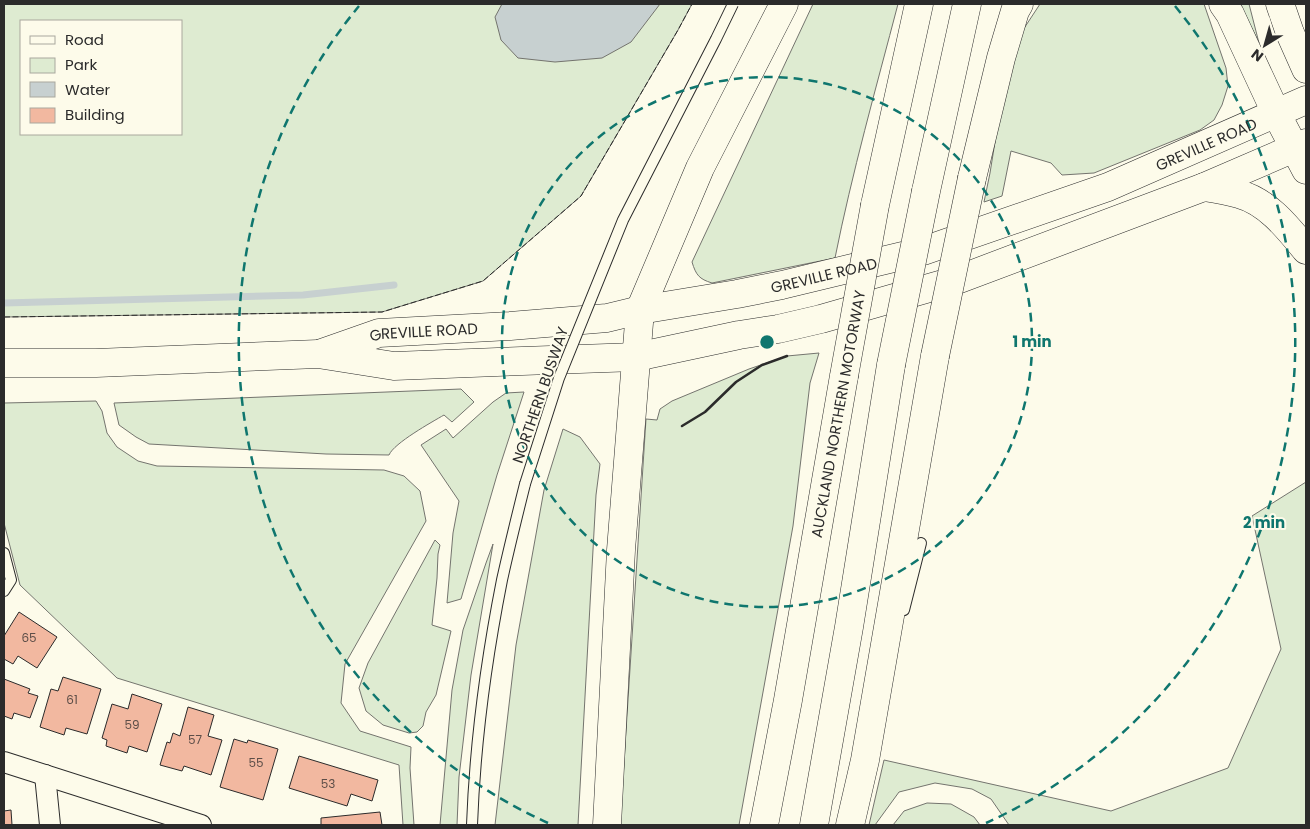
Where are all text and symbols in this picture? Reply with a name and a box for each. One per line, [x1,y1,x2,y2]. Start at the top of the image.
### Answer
legend [20,20,182,135]
north arrow [1240,20,1290,70]
text: Road [65,29,104,50]
text: N [1247,44,1267,67]
text: Park [65,54,97,75]
text: Water [65,79,111,100]
text: Building [65,104,125,125]
street label: GREVILLE ROAD [1152,112,1260,175]
street label: GREVILLE ROAD [769,252,879,298]
street label: AUCKLAND NORTHERN MOTORWAY [806,288,870,539]
street label: GREVILLE ROAD [366,317,478,346]
street label: NORTHERN BUSWAY [507,324,573,466]
text: 1 min [1012,331,1052,352]
centre of rings [758,333,776,351]
text: 2 min [1243,512,1285,533]
house number: 65 [21,629,37,646]
house number: 61 [66,691,78,708]
house number: 59 [124,716,140,733]
house number: 57 [188,731,202,748]
house number: 55 [248,754,264,771]
house number: 53 [321,775,335,792]

